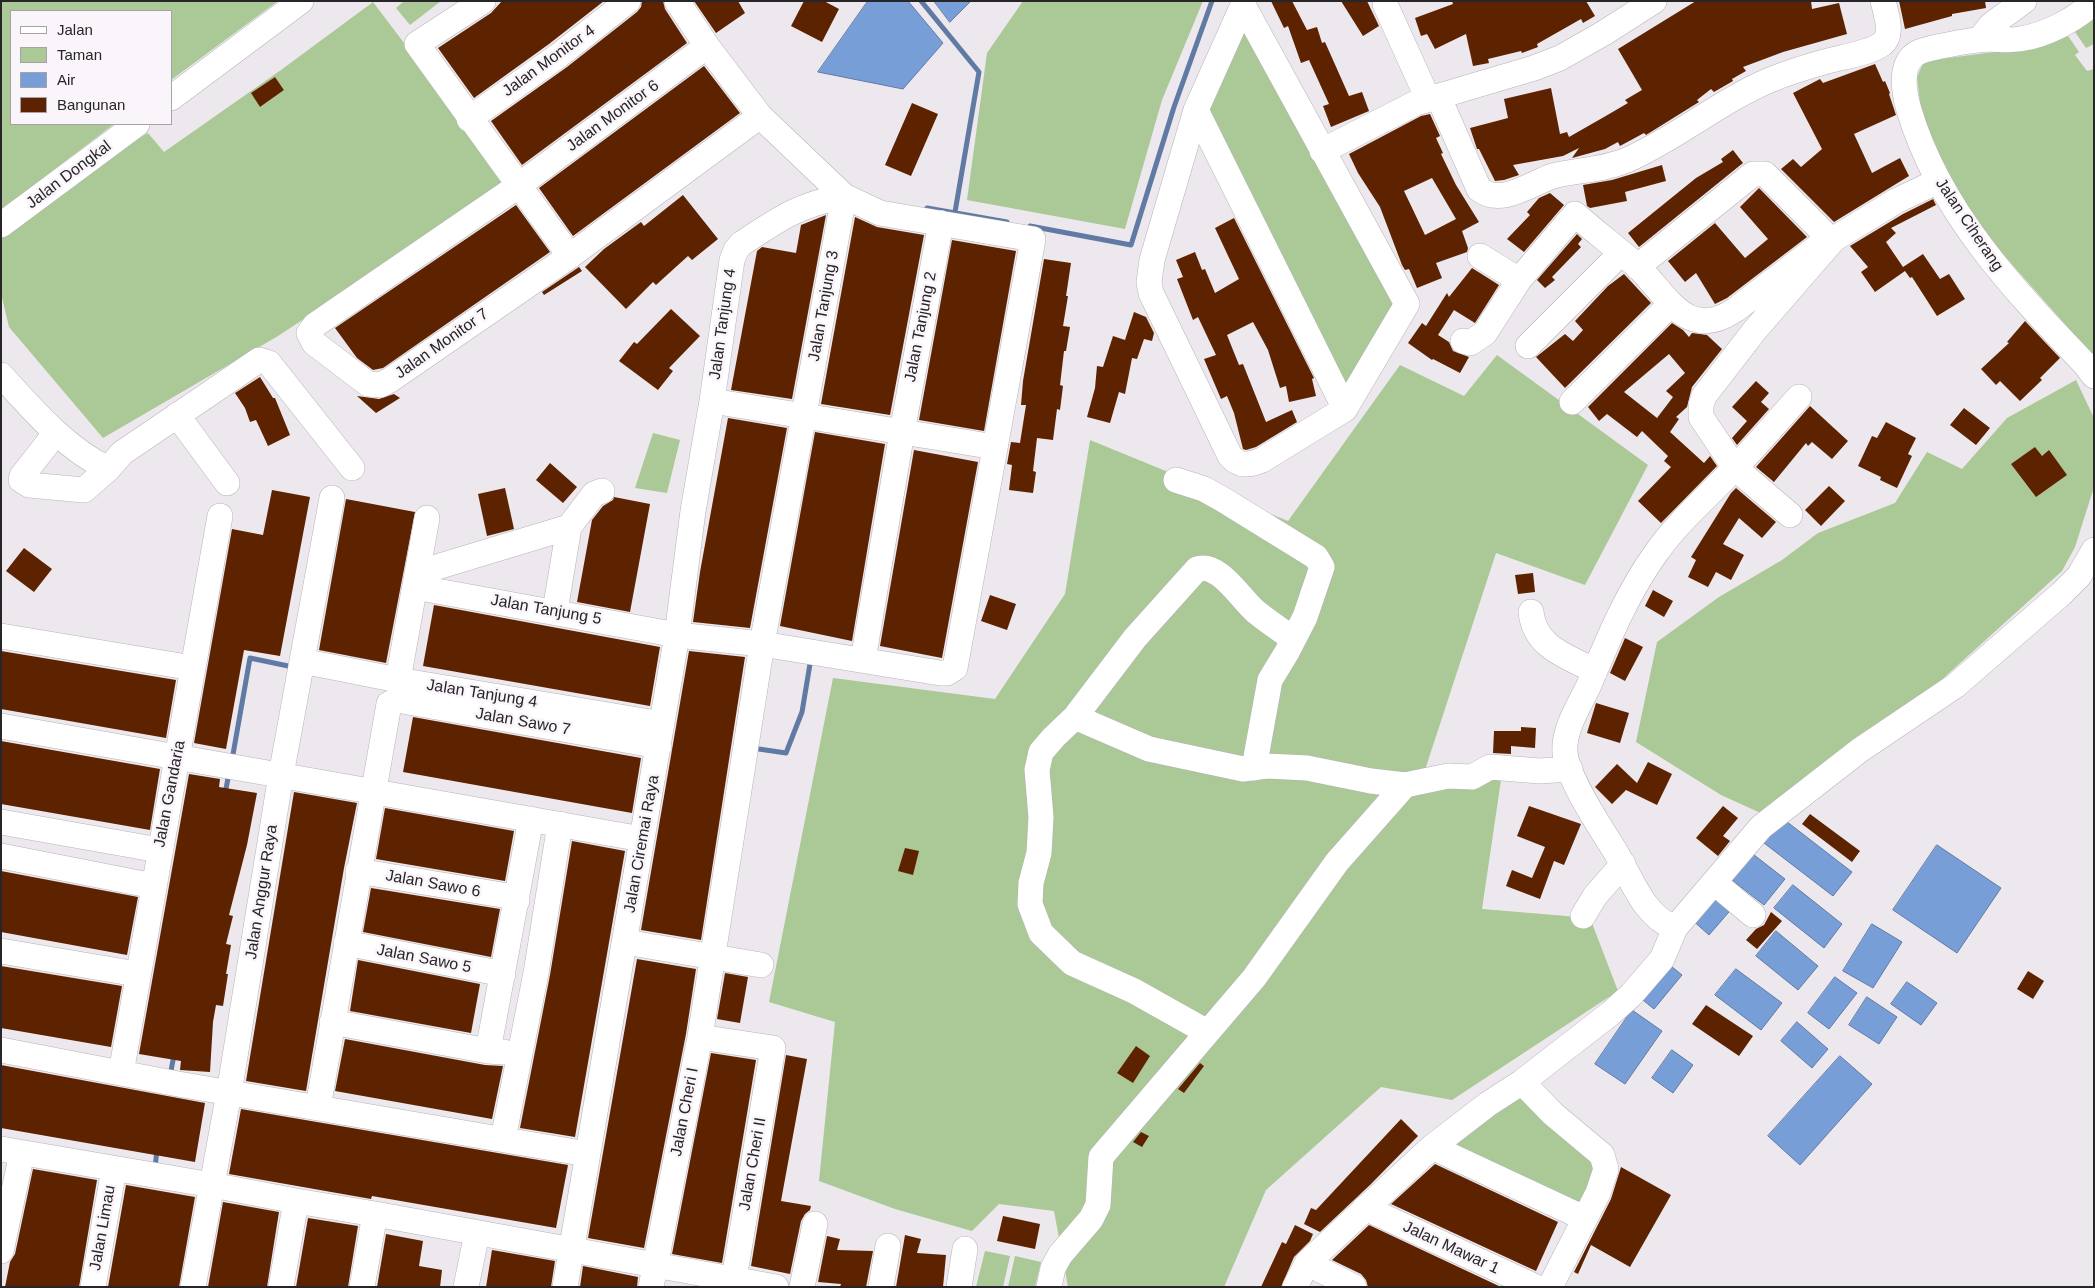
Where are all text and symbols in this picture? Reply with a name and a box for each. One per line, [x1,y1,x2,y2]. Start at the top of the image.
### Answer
legend [10,10,172,125]
text: Jalan [57,21,93,38]
street label: Jalan Monitor 4 [499,21,599,101]
text: Taman [57,46,102,63]
text: Air [57,71,75,88]
street label: Jalan Monitor 6 [563,76,663,156]
text: Bangunan [57,96,125,113]
street label: Jalan Dongkal [23,137,115,213]
street label: Jalan Ciherang [1931,175,2007,275]
street label: Jalan Tanjung 3 [805,249,843,363]
street label: Jalan Tanjung 4 [706,267,740,381]
street label: Jalan Tanjung 2 [901,270,941,384]
street label: Jalan Monitor 7 [392,305,492,383]
street label: Jalan Tanjung 5 [489,591,603,629]
street label: Jalan Tanjung 4 [425,676,539,712]
street label: Jalan Sawo 7 [474,704,572,740]
street label: Jalan Gandaria [150,739,190,849]
street label: Jalan Ciremai Raya [620,774,664,914]
street label: Jalan Anggur Raya [242,823,282,961]
street label: Jalan Sawo 6 [384,866,482,902]
street label: Jalan Sawo 5 [375,940,473,978]
street label: Jalan Cheri I [667,1066,703,1158]
street label: Jalan Cheri II [735,1116,771,1212]
street label: Jalan Limau [86,1184,120,1272]
street label: Jalan Mawar 1 [1400,1217,1502,1279]

